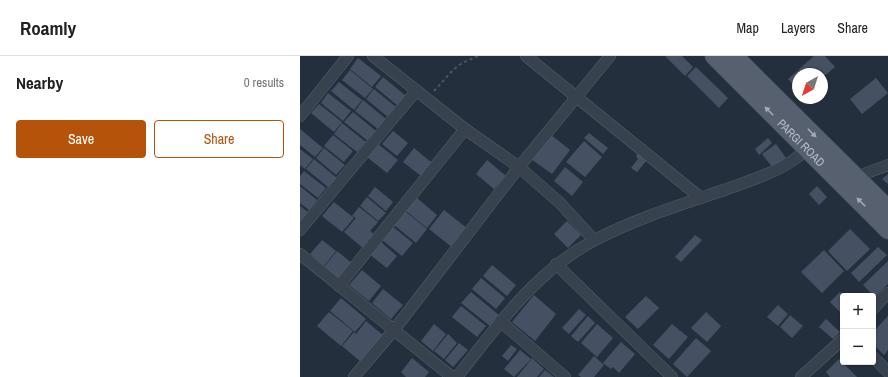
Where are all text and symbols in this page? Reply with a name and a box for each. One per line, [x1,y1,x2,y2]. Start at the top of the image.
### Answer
text: Roamly [20,15,76,41]
text: Map [737,19,759,37]
text: Layers [781,19,815,37]
text: Share [837,19,868,37]
north arrow [792,68,828,104]
text: Nearby [16,71,63,94]
text: 0 results [244,74,284,91]
one-way arrow [764,106,774,115]
street label: PARGI ROAD [774,116,828,170]
button: Save [16,120,146,158]
button: Share [154,120,284,158]
one-way arrow [807,128,816,138]
one-way arrow [856,197,865,207]
map controls [840,293,876,365]
button: + [840,293,876,329]
button: − [840,329,876,365]

